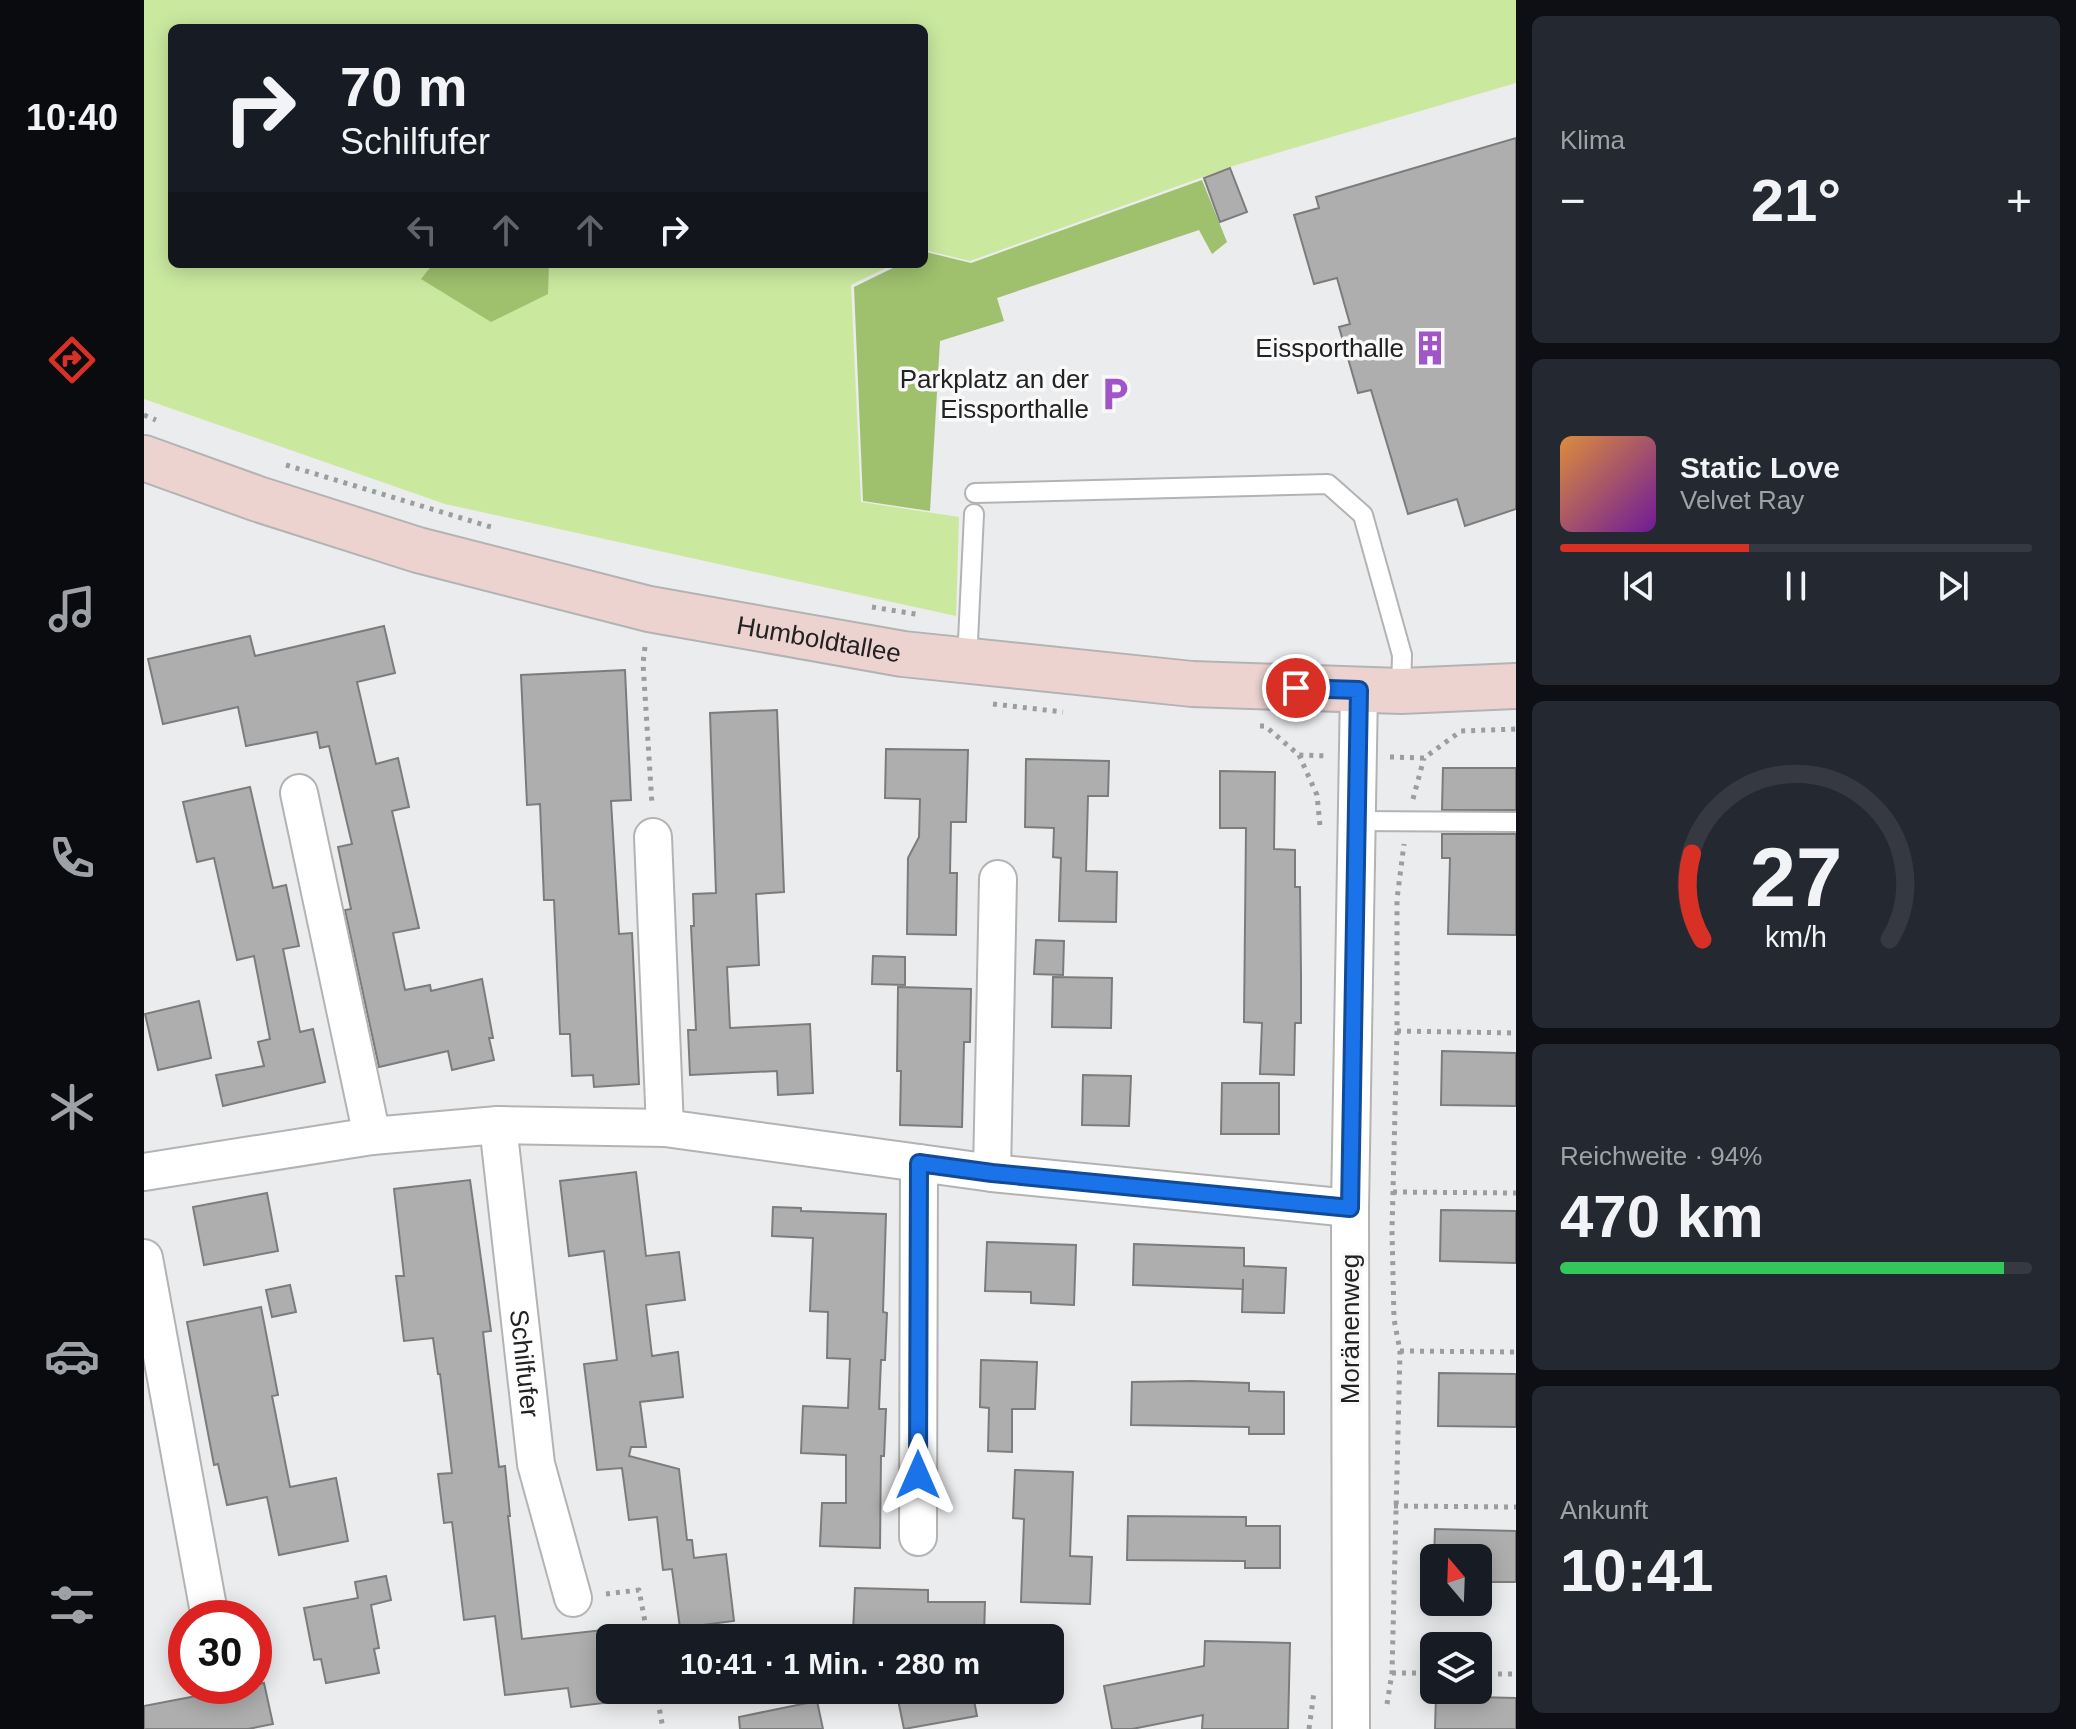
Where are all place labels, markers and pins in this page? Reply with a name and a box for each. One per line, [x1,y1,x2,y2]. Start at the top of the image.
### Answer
building icon: Eissporthalle [1411,329,1449,367]
place label: Eissporthalle [1255,333,1404,363]
place label: Parkplatz an der Eissporthalle [900,364,1089,424]
parking icon: Parkplatz an der Eissporthalle [1096,375,1134,413]
pin [1262,654,1330,722]

